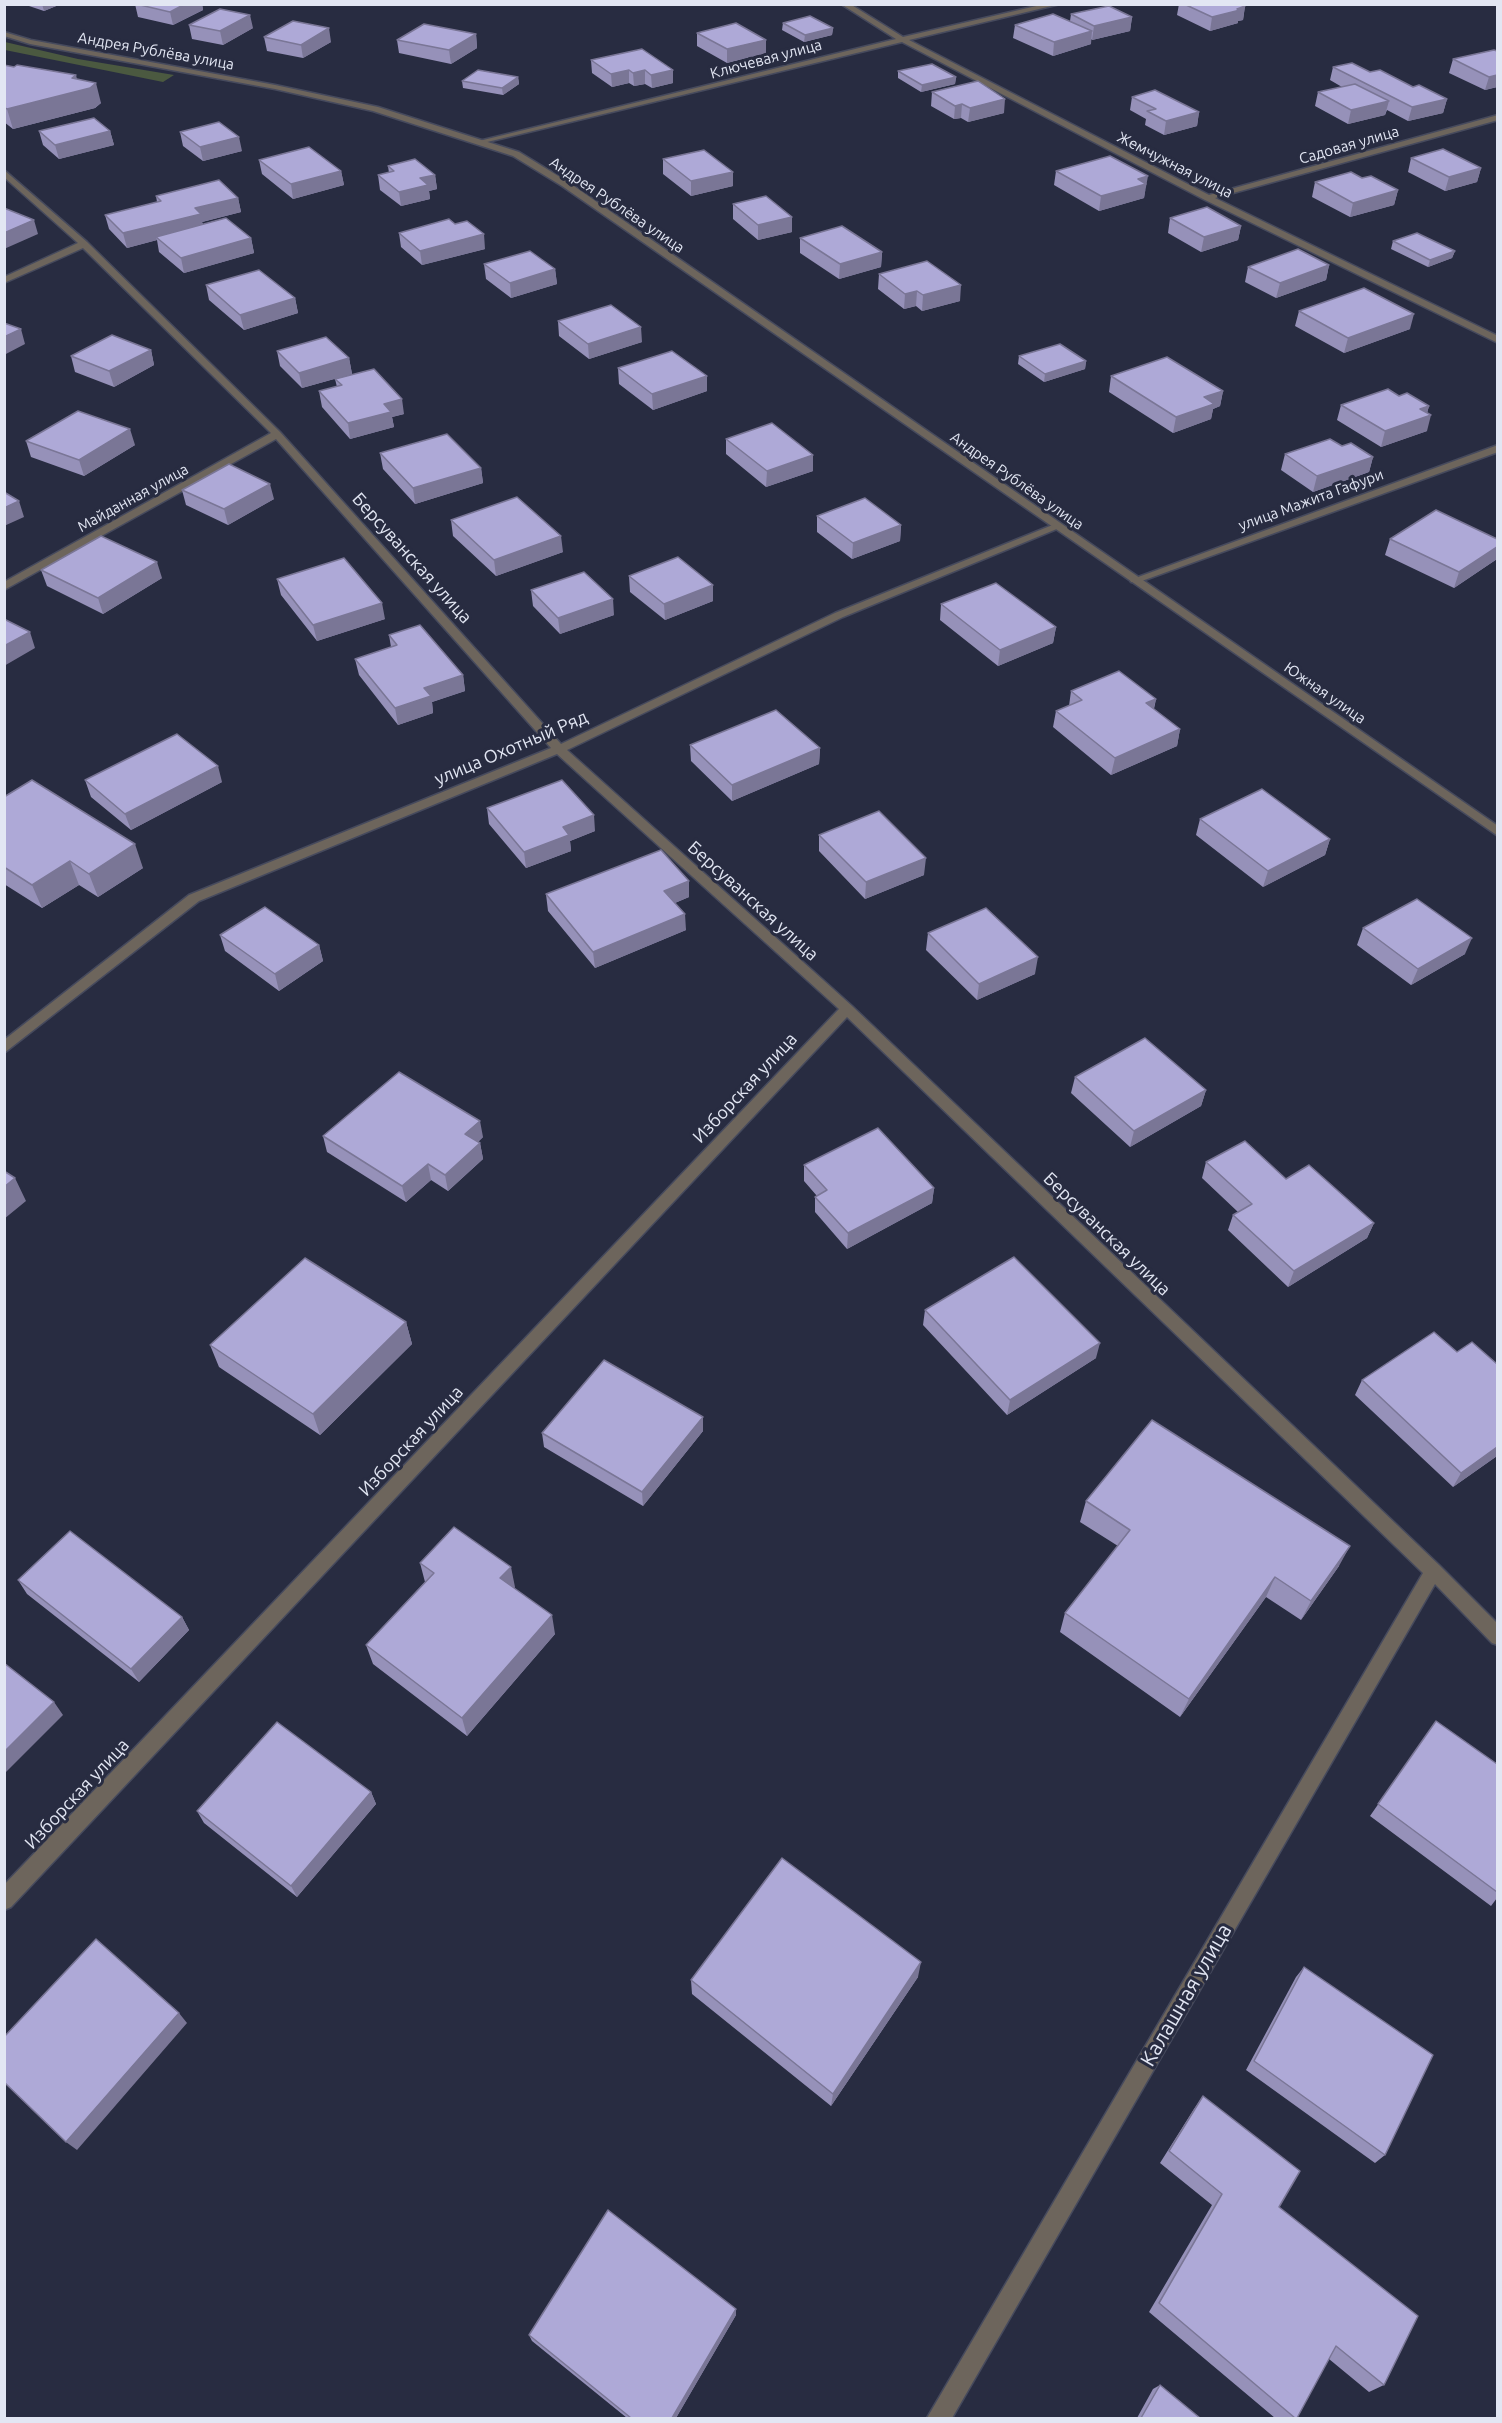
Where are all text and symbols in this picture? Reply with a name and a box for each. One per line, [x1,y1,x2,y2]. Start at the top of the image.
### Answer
street label: Андрея Рублёва улица [76,28,236,74]
street label: Ключевая улица [708,35,824,83]
street label: Садовая улица [1297,122,1401,168]
street label: Жемчужная улица [1114,128,1236,202]
street label: Андрея Рублёва улица [546,153,688,257]
street label: Андрея Рублёва улица [947,428,1087,534]
street label: Майданная улица [74,460,192,536]
street label: улица Мажита Гафури [1236,465,1386,535]
street label: Берсуванская улица [348,488,476,628]
street label: Южная улица [1281,658,1369,728]
street label: улица Охотный Ряд [431,706,591,790]
street label: Берсуванская улица [683,837,823,965]
street label: Изборская улица [688,1028,802,1148]
street label: Берсуванская улица [1039,1168,1175,1300]
street label: Изборская улица [354,1381,468,1501]
street label: Изборская улица [20,1734,134,1854]
street label: Калашная улица [1135,1919,1237,2071]

